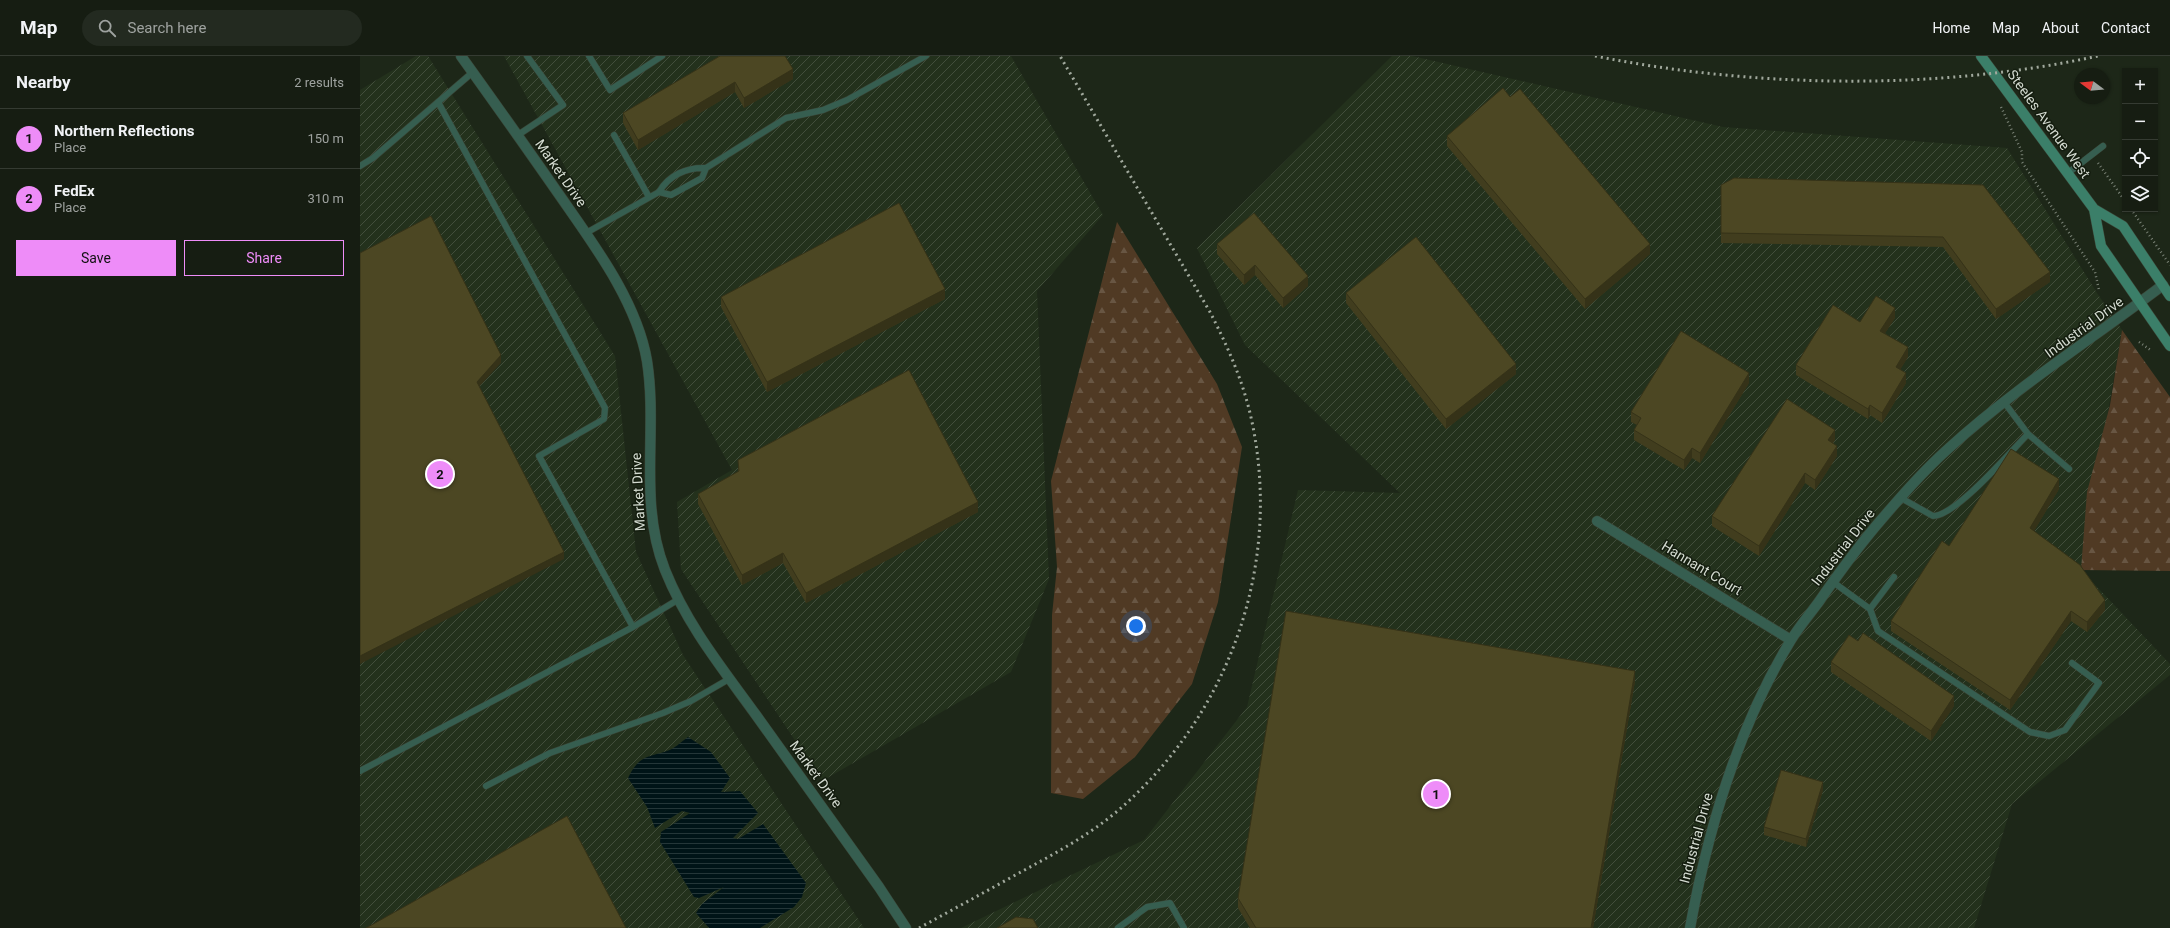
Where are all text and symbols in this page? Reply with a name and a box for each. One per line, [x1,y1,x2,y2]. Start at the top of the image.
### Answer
search box [82,10,362,46]
text: Map [20,16,58,39]
icon: search [96,17,118,39]
text: Search here [128,19,206,37]
text: Home [1932,20,1970,36]
text: Map [1992,20,2020,36]
text: About [2042,20,2079,36]
text: Contact [2101,20,2150,36]
street label: Steeles Avenue West [2004,67,2094,182]
north arrow [2074,68,2110,104]
map controls [2122,68,2158,212]
button: + [2122,68,2158,104]
text: Nearby [16,72,71,92]
text: 2 results [294,75,344,90]
button: − [2122,104,2158,140]
text: Northern Reflections [54,122,195,140]
text: 1 [25,131,33,146]
text: 150 m [307,131,344,146]
street label: Market Drive [532,136,590,210]
text: Place [54,140,86,155]
button: locate [2122,140,2158,176]
button: layers [2122,176,2158,212]
text: FedEx [54,182,95,200]
text: 2 [25,191,33,206]
text: 310 m [307,191,344,206]
text: Place [54,200,86,215]
button: Save [16,240,176,276]
button: Share [184,240,344,276]
street label: Industrial Drive [2042,293,2126,361]
street label: Market Drive [628,452,648,532]
pin: 2 [427,459,453,489]
street label: Industrial Drive [1808,505,1878,589]
street label: Hannant Court [1659,538,1745,598]
your location [1126,616,1146,636]
street label: Market Drive [786,738,846,810]
pin: 1 [1423,779,1449,809]
street label: Industrial Drive [1676,791,1716,885]

